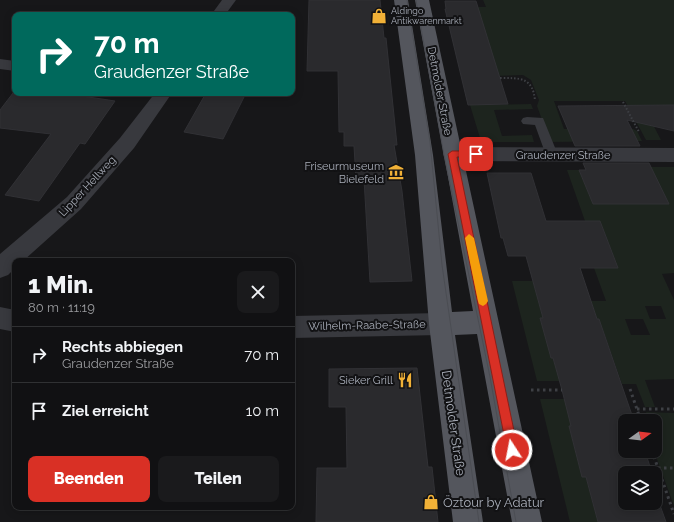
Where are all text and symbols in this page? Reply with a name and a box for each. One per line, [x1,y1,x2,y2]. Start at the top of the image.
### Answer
place label: Aldingo Antikwarenmarkt [391,6,462,26]
shop icon: Aldingo Antikwarenmarkt [370,7,388,25]
text: 70 m [94,27,160,60]
icon: right [28,28,80,80]
street label: Detmolder Straße [425,46,455,137]
text: Graudenzer Straße [94,61,249,82]
pin [459,137,493,171]
icon: arrive [465,143,487,165]
street label: Graudenzer Straße [516,149,611,162]
street label: Lipper Hellweg [56,154,119,219]
place label: Friseurmuseum Bielefeld [304,160,384,186]
museum icon: Friseurmuseum Bielefeld [387,163,405,181]
text: 1 Min. [28,270,94,299]
button: close [237,271,279,313]
text: 80 m · 11:19 [28,300,95,315]
street label: Wilhelm-Raabe-Straße [308,318,426,333]
text: Rechts abbiegen [62,338,183,356]
icon: right [28,344,50,366]
text: 70 m [244,346,279,364]
text: Graudenzer Straße [62,356,174,371]
street label: Detmolder Straße [439,369,468,477]
restaurant icon: Sieker Grill [396,371,414,389]
place label: Sieker Grill [339,374,393,387]
icon: arrive [28,400,50,422]
text: Ziel erreicht [62,402,149,420]
text: 10 m [246,402,279,420]
north arrow [618,414,662,458]
map controls [618,414,662,510]
position arrow [491,429,533,471]
button: Beenden [28,456,150,502]
button: Teilen [158,456,279,502]
button: layers [618,466,662,510]
shop icon: Öztour by Adatur [422,493,440,511]
place label: Öztour by Adatur [443,494,545,510]

